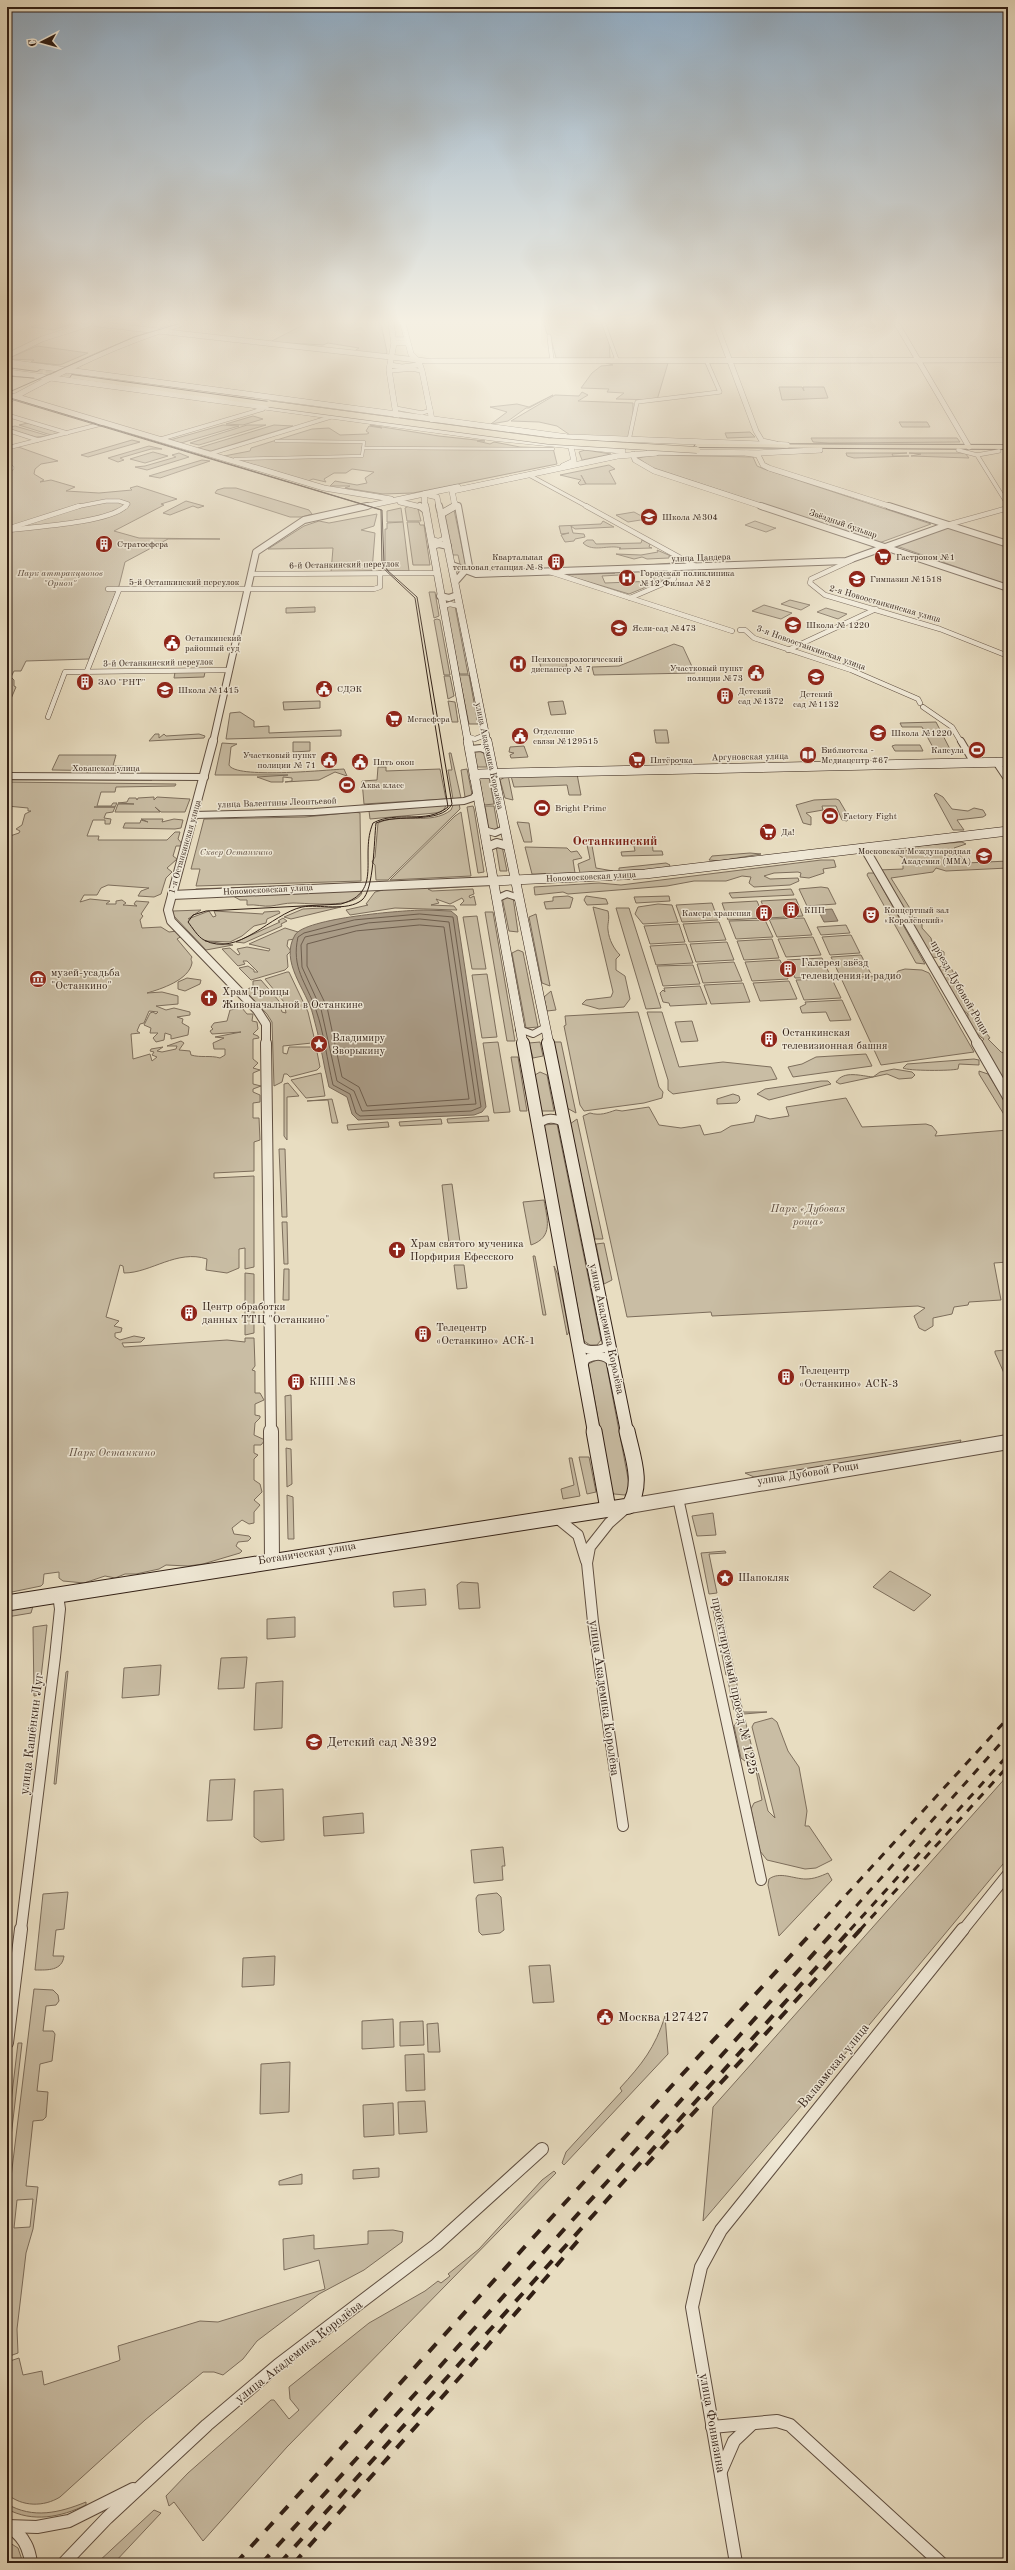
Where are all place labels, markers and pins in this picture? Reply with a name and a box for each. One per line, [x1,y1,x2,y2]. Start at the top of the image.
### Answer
school or university icon: Школа №304 [639,507,659,527]
place label: Школа №304 [662,513,718,522]
building icon: Стратосфера [94,534,114,554]
place label: Стратосфера [117,540,169,549]
supermarket icon: Гастроном №1 [873,547,893,567]
building icon: Квартальная тепловая станция № 8 [546,552,566,572]
place label: Квартальная тепловая станция № 8 [453,553,543,572]
place label: Гастроном №1 [896,553,955,562]
hospital icon: Городская поликлиника №12 Филиал №2 [617,568,637,588]
place label: Городская поликлиника №12 Филиал №2 [640,569,735,588]
school or university icon: Гимназия №1518 [847,569,867,589]
place label: Гимназия №1518 [870,575,942,584]
school or university icon: Школа № 1220 [783,615,803,635]
school or university icon: Ясли-сад №473 [609,618,629,638]
place label: Школа № 1220 [806,621,869,630]
place label: Ясли-сад №473 [632,624,696,633]
public building icon: Останкинский районный суд [162,633,182,653]
place label: Останкинский районный суд [185,634,241,653]
hospital icon: Психоневрологический диспансер № 7 [508,654,528,674]
place label: Психоневрологический диспансер № 7 [531,655,623,674]
public building icon: Участковый пункт полиции №73 [746,663,766,683]
place label: Участковый пункт полиции №73 [670,664,743,683]
school or university icon: Детский сад №1132 [806,667,826,687]
building icon: ЗАО "РНТ" [75,672,95,692]
place label: ЗАО "РНТ" [98,678,145,687]
public building icon: СДЭК [314,679,334,699]
school or university icon: Школа №1415 [155,680,175,700]
place label: СДЭК [337,685,362,694]
place label: Школа №1415 [178,686,239,695]
building icon: Детский сад №1372 [715,686,735,706]
place label: Детский сад №1372 [738,687,784,706]
place label: Детский сад №1132 [793,690,839,709]
supermarket icon: Мегасфера [384,709,404,729]
place label: Мегасфера [407,715,450,724]
school or university icon: Школа №1220 [868,723,888,743]
public building icon: Отделение связи №129515 [510,726,530,746]
place label: Отделение связи №129515 [533,727,598,746]
place label: Школа №1220 [891,729,952,738]
sports icon: Капсула [967,740,987,760]
library icon: Библиотека - Медиацентр #67 [798,745,818,765]
place label: Библиотека - Медиацентр #67 [821,746,888,765]
place label: Капсула [931,746,965,755]
public building icon: Участковый пункт полиции № 71 [319,750,339,770]
supermarket icon: Пятёрочка [627,750,647,770]
place label: Участковый пункт полиции № 71 [243,751,316,770]
public building icon: Пять окон [350,752,370,772]
place label: Пятёрочка [650,756,693,765]
place label: Пять окон [373,758,414,767]
sports icon: Аква класс [337,775,357,795]
place label: Аква класс [360,781,404,790]
sports icon: Bright Prime [532,798,552,818]
place label: Bright Prime [555,804,606,813]
sports icon: Factory Fight [820,806,840,826]
place label: Factory Fight [843,812,897,821]
supermarket icon: Да! [758,822,778,842]
place label: Да! [781,828,795,837]
school or university icon: Московская Международная Академия (ММА) [974,846,994,866]
place label: Московская Международная Академия (ММА) [858,847,971,866]
building icon: КПП [781,900,801,920]
building icon: Камера хранения [754,903,774,923]
theatre icon: Концертный зал «Королёвский» [861,905,881,925]
place label: КПП [804,906,825,915]
place label: Концертный зал «Королёвский» [884,906,950,925]
place label: Камера хранения [682,909,751,918]
place label: Галерея звёзд телевидения и радио [801,958,901,982]
building icon: Галерея звёзд телевидения и радио [778,959,798,979]
place label: музей-усадьба "Останкино" [51,968,120,992]
museum icon: музей-усадьба "Останкино" [28,969,48,989]
place label: Храм Троицы Живоначальной в Останкине [222,987,363,1011]
church icon: Храм Троицы Живоначальной в Останкине [199,988,219,1008]
place label: Останкинская телевизионная башня [782,1028,888,1052]
building icon: Останкинская телевизионная башня [759,1029,779,1049]
place label: Владимиру Зворыкину [332,1033,386,1057]
place icon: Владимиру Зворыкину [309,1034,329,1054]
place label: Храм святого мученика Порфирия Ефесского [410,1239,524,1263]
church icon: Храм святого мученика Порфирия Ефесского [387,1240,407,1260]
place label: Центр обработки данных ТТЦ "Останкино" [202,1302,329,1326]
building icon: Центр обработки данных ТТЦ "Останкино" [179,1303,199,1323]
place label: Телецентр «Останкино» АСК-1 [436,1323,535,1347]
building icon: Телецентр «Останкино» АСК-1 [413,1324,433,1344]
place label: Телецентр «Останкино» АСК-3 [799,1366,898,1390]
building icon: Телецентр «Останкино» АСК-3 [776,1367,796,1387]
building icon: КПП №8 [286,1372,306,1392]
place label: КПП №8 [309,1377,356,1388]
place icon: Шапокляк [715,1568,735,1588]
place label: Шапокляк [738,1573,790,1584]
school or university icon: Детский сад №392 [304,1732,324,1752]
place label: Детский сад №392 [327,1736,437,1749]
public building icon: Москва 127427 [595,2007,615,2027]
place label: Москва 127427 [618,2011,709,2024]

